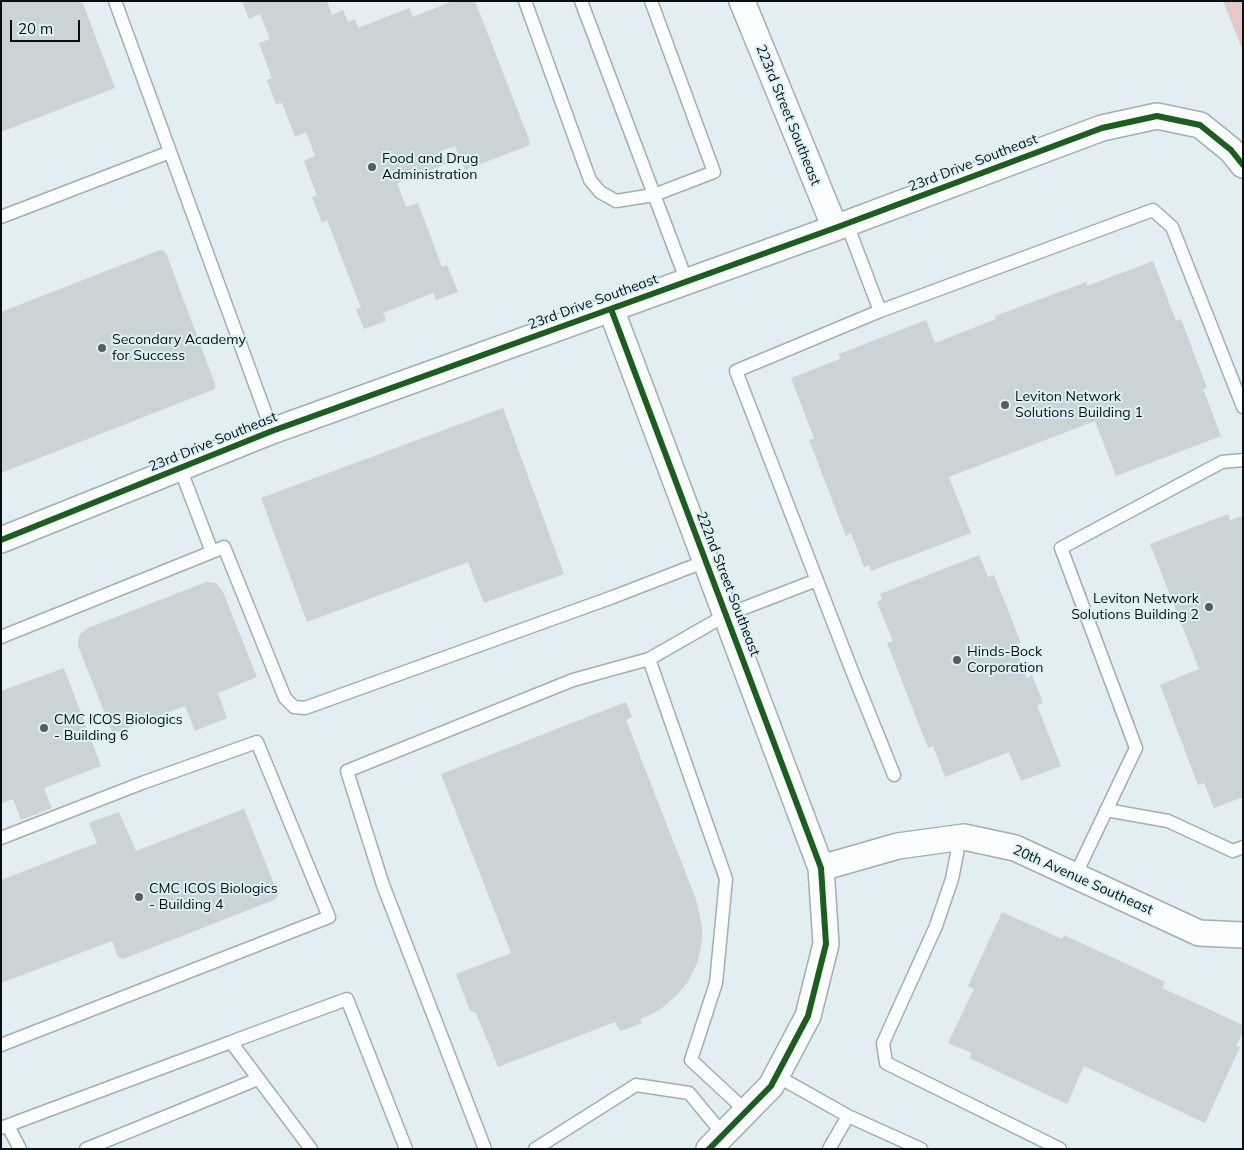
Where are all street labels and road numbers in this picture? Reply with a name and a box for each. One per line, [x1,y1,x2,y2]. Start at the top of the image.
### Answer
street label: 223rd Street Southeast [752,42,824,188]
street label: 23rd Drive Southeast [906,131,1040,195]
street label: 23rd Drive Southeast [526,271,660,333]
street label: 23rd Drive Southeast [146,409,280,475]
street label: 222nd Street Southeast [693,509,763,659]
street label: 20th Avenue Southeast [1010,841,1156,919]

